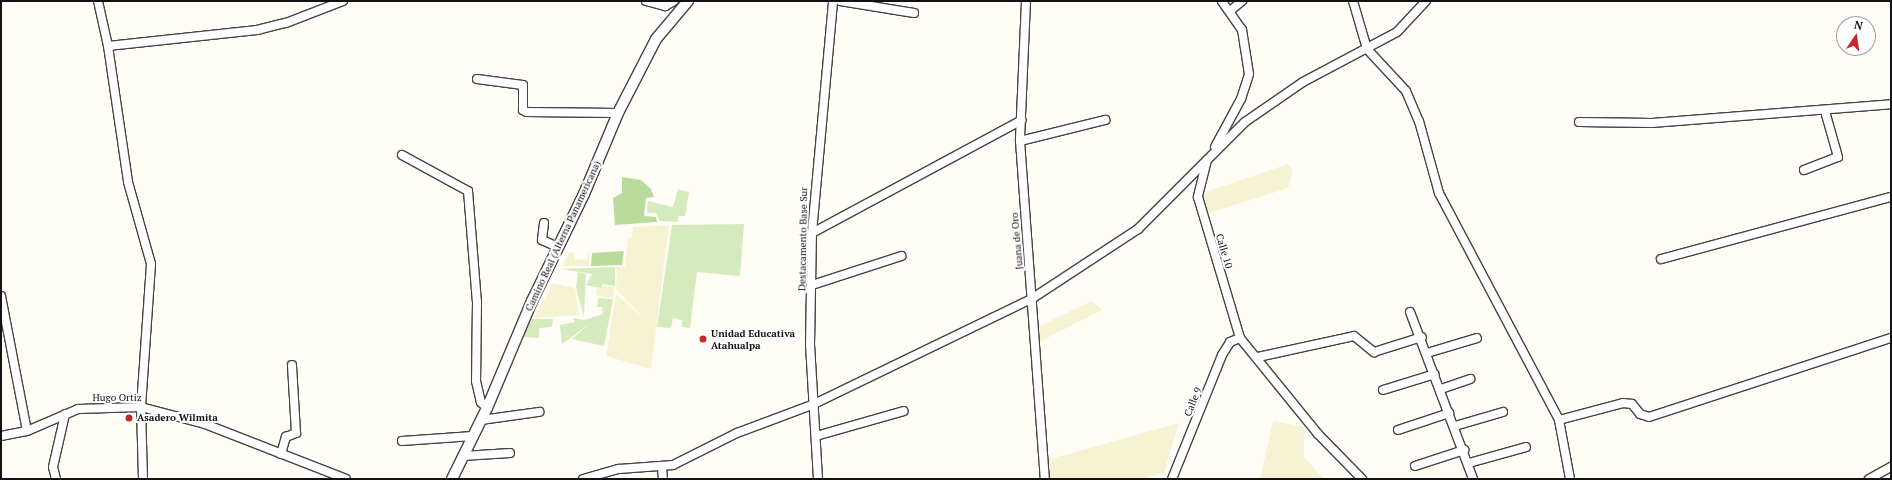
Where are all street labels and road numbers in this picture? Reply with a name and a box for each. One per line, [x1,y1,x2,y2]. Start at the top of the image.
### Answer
street label: Camino Real (Alterna Panamericana) [523,159,603,313]
street label: Destacamento Base Sur [796,187,810,291]
street label: Juana de Oro [1009,212,1025,270]
street label: Calle 10 [1213,232,1235,270]
street label: Calle 9 [1182,386,1204,418]
street label: Hugo Ortiz [92,392,142,404]

